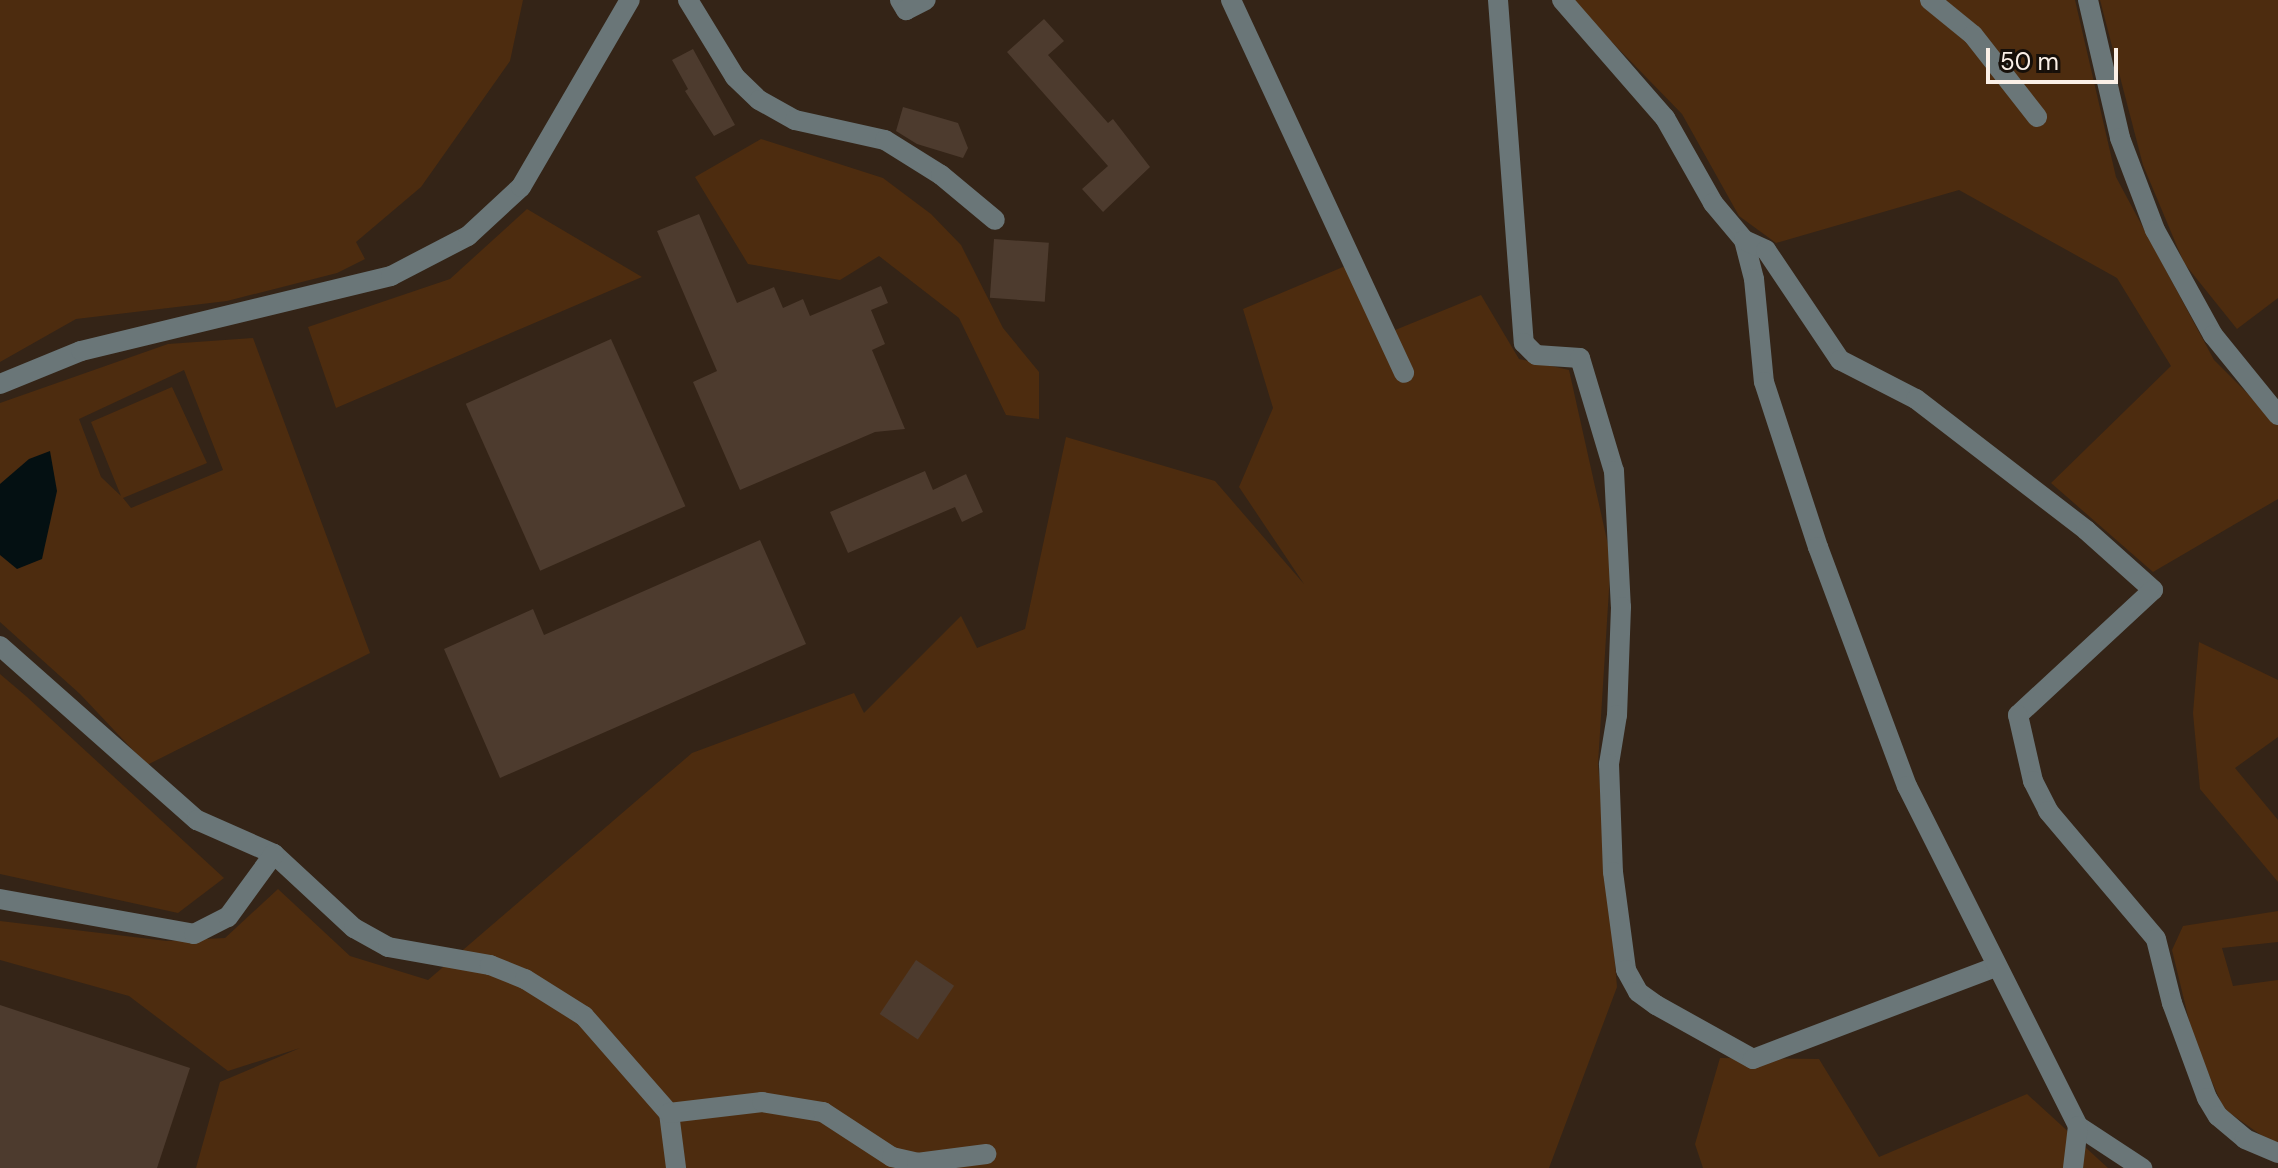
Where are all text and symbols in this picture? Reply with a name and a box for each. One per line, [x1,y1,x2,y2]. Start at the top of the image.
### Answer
scale bar [1990,32,2122,82]
text: 50 m [2000,46,2059,77]

